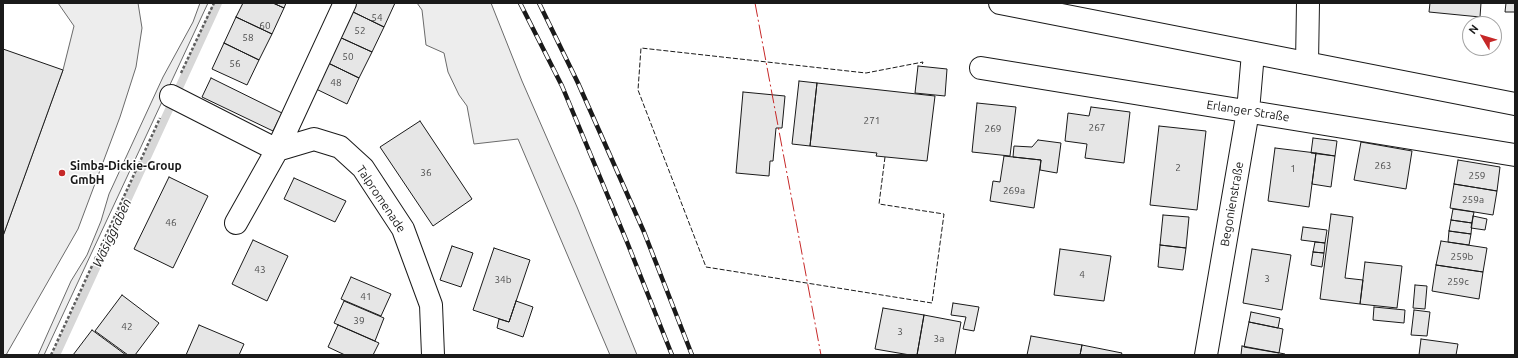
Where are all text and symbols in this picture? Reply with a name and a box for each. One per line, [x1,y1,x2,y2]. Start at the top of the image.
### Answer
house number: 54 [371,12,383,24]
north arrow [1462,16,1502,56]
house number: 60 [259,20,271,32]
text: N [1466,22,1481,36]
house number: 52 [354,25,366,37]
house number: 58 [242,32,254,44]
house number: 50 [342,51,354,63]
house number: 56 [229,58,241,70]
house number: 48 [330,77,342,89]
street label: Erlanger Straße [1205,97,1291,125]
house number: 271 [864,115,880,127]
house number: 267 [1089,122,1105,134]
house number: 269 [985,123,1001,135]
place label: Simba-Dickie-Group GmbH [70,159,182,187]
street label: Begonienstraße [1217,160,1247,248]
house number: 263 [1375,160,1391,172]
house number: 2 [1175,162,1181,174]
street label: Talpromenade [353,163,409,235]
house number: 1 [1290,163,1296,175]
house number: 36 [420,167,432,179]
marker: Simba-Dickie-Group GmbH [57,168,67,178]
house number: 259 [1469,170,1485,182]
house number: 269a [1003,185,1025,197]
house number: 259a [1462,194,1484,206]
water label: Wäsiggraben [89,196,135,270]
house number: 46 [165,217,177,229]
house number: 259b [1451,251,1473,263]
house number: 43 [254,264,266,276]
house number: 4 [1079,269,1085,281]
house number: 3 [1264,273,1270,285]
house number: 34b [494,274,512,286]
house number: 259c [1447,276,1469,288]
house number: 41 [360,291,372,303]
house number: 39 [353,315,365,327]
house number: 42 [121,321,133,333]
house number: 3 [897,326,903,338]
house number: 3a [934,333,944,345]

